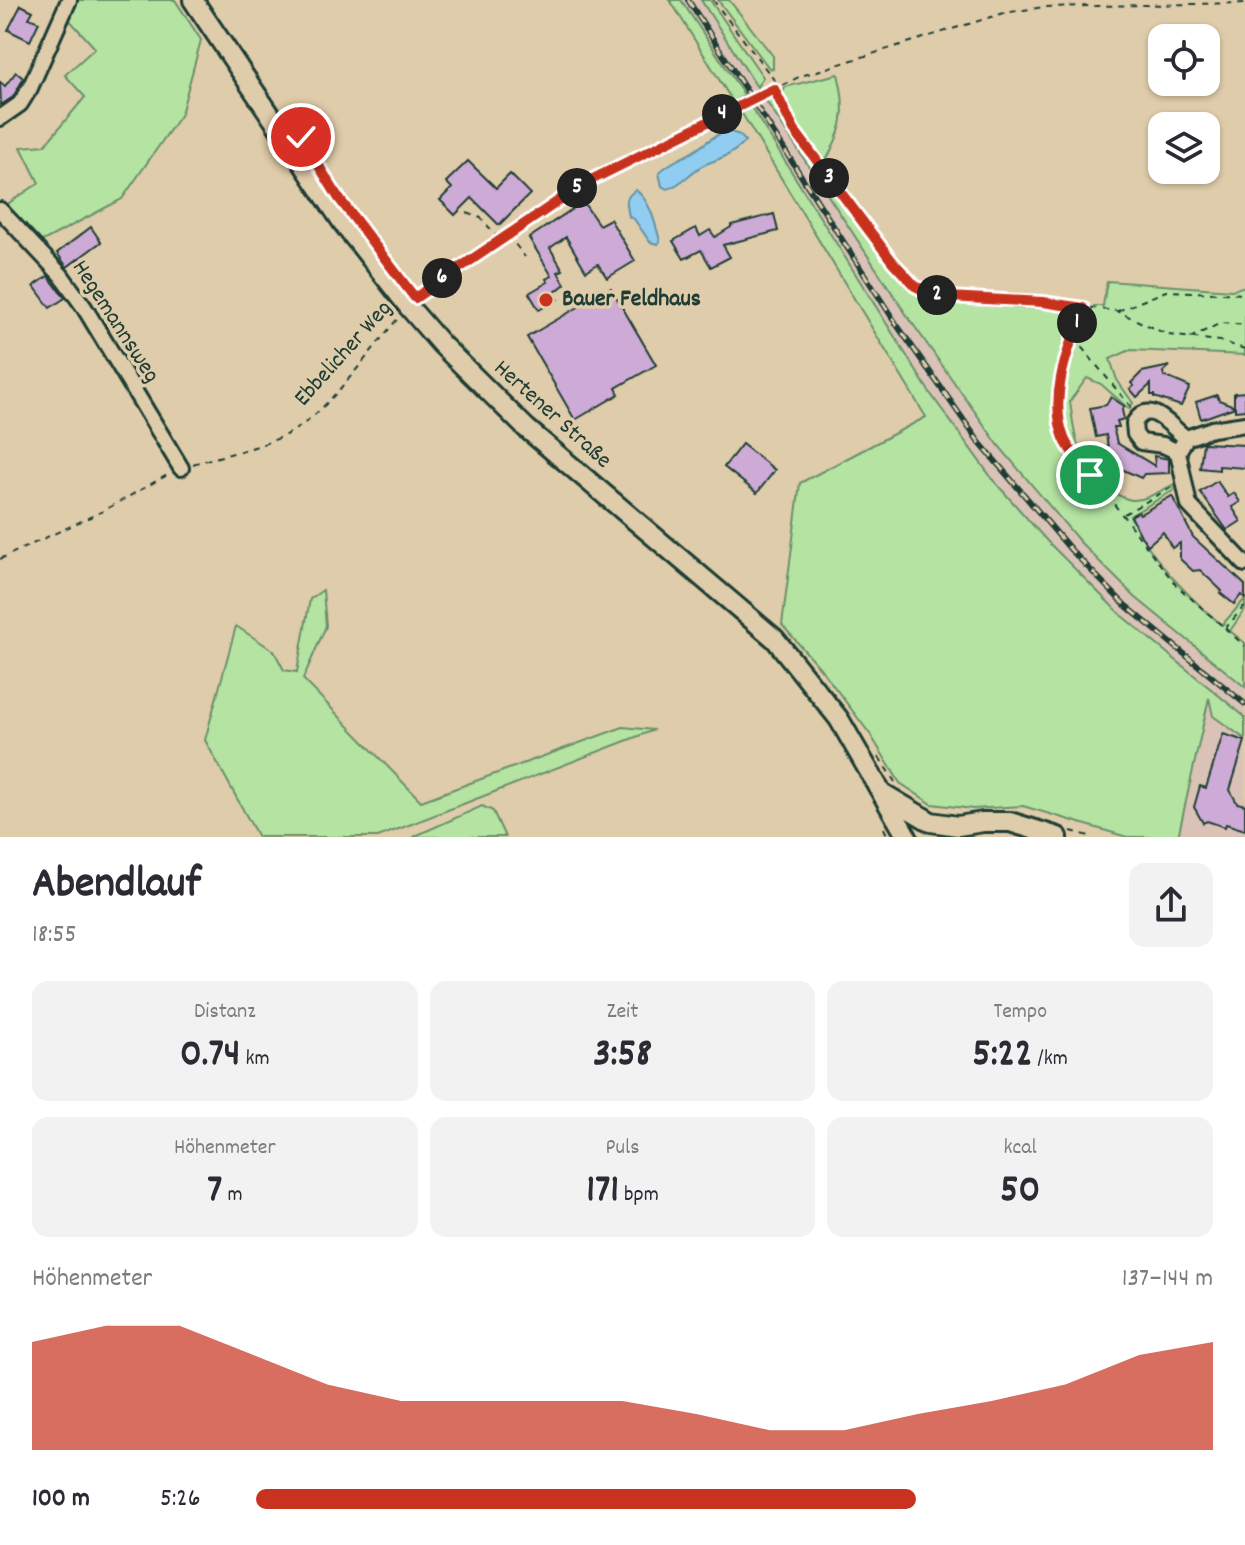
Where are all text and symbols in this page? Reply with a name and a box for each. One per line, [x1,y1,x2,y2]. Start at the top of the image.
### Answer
map controls [1148,24,1220,184]
button: locate [1148,24,1220,96]
pin: 4 [702,94,742,134]
text: 4 [717,98,727,129]
pin [267,103,335,171]
button: layers [1148,112,1220,184]
icon: check [279,115,323,159]
pin: 3 [809,158,849,198]
text: 3 [824,162,834,193]
pin: 5 [557,168,597,208]
text: 5 [572,172,582,203]
street label: Hegemannsweg [62,254,168,390]
pin: 6 [422,258,462,298]
text: 6 [437,262,447,293]
pin: 2 [917,275,957,315]
text: 2 [932,279,942,310]
place label: Bauer Feldhaus [562,283,701,317]
marker: Bauer Feldhaus [537,291,555,309]
street label: Ebbelicher Weg [287,293,401,415]
pin: 1 [1057,303,1097,343]
text: 1 [1075,307,1079,338]
street label: Hertener Straße [485,353,619,477]
pin [1056,441,1124,509]
icon: arrive [1068,453,1112,497]
text: Abendlauf [32,855,201,918]
button: share [1129,863,1213,947]
text: 18:55 [32,917,77,954]
text: Distanz [194,997,256,1028]
text: Zeit [607,997,638,1028]
text: Tempo [993,997,1047,1028]
text: 0.74 [180,1028,240,1085]
text: 3:58 [593,1028,652,1085]
text: 5:22 [972,1028,1032,1085]
text: km [240,1044,270,1075]
text: /km [1032,1044,1068,1075]
text: Höhenmeter [174,1133,276,1164]
text: Puls [606,1133,639,1164]
text: kcal [1003,1133,1037,1164]
text: 7 [207,1164,222,1221]
text: 171 [586,1164,619,1221]
text: 50 [1000,1164,1040,1221]
text: m [222,1180,243,1211]
text: bpm [619,1180,659,1211]
text: Höhenmeter [32,1261,152,1298]
text: 137–144 m [1122,1261,1213,1298]
text: 100 m [32,1481,90,1518]
text: 5:26 [160,1481,200,1518]

